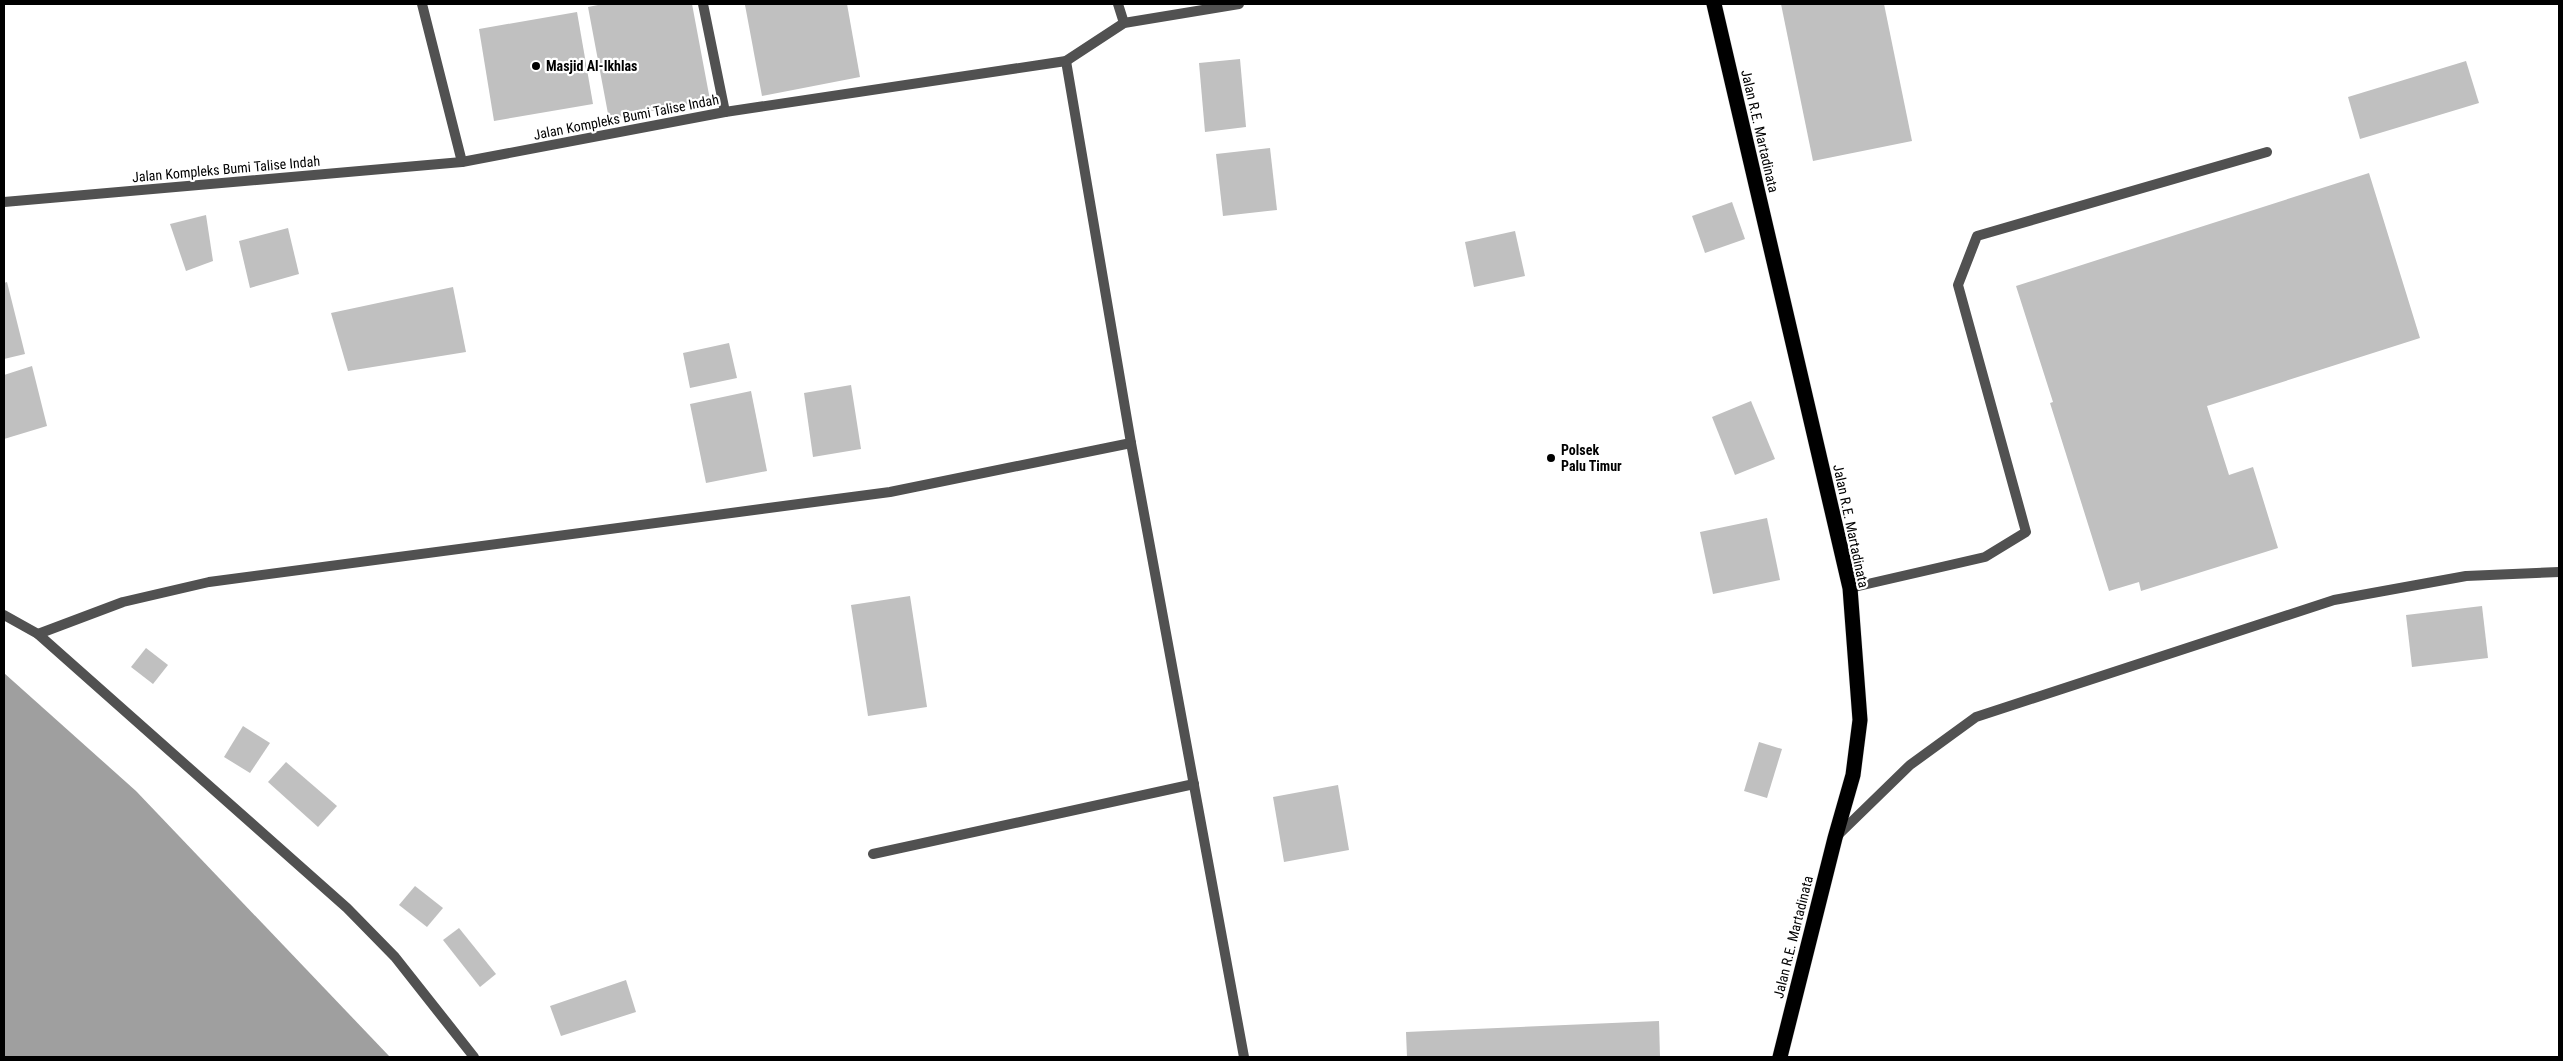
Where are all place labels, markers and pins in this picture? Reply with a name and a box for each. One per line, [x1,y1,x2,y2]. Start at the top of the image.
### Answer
place label: Masjid Al-Ikhlas [546,58,637,74]
marker: Masjid Al-Ikhlas [530,60,542,72]
place label: Polsek Palu Timur [1561,442,1622,474]
marker: Polsek Palu Timur [1545,452,1557,464]

